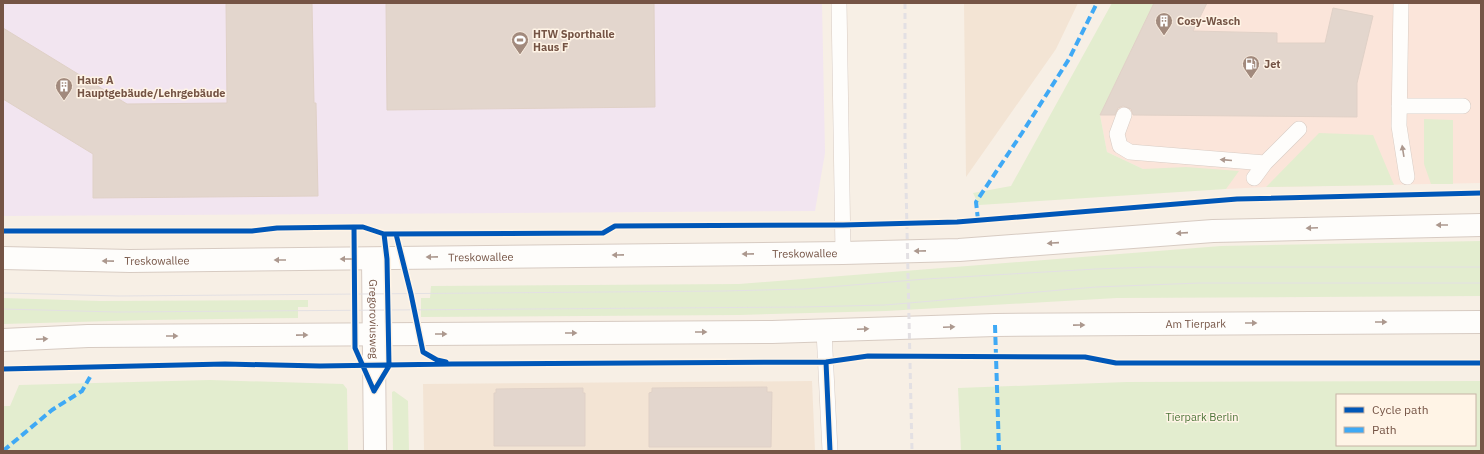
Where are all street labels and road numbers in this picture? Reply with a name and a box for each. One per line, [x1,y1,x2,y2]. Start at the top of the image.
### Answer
street label: Treskowallee [772,246,838,261]
street label: Treskowallee [448,250,514,264]
street label: Treskowallee [124,253,190,268]
street label: Gregoroviusweg [366,279,381,359]
street label: Am Tierpark [1165,317,1226,331]

